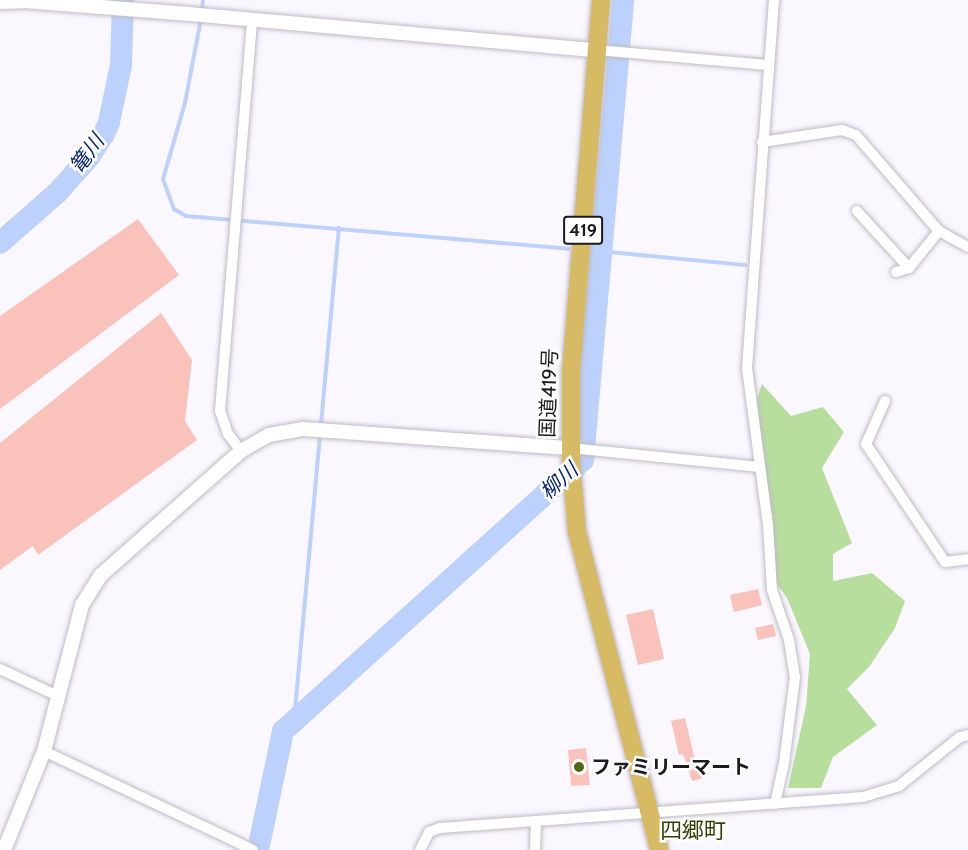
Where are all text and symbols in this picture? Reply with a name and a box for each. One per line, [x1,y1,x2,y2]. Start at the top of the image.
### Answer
water label: 篭川 [64,130,110,178]
road number: 419 [562,215,604,245]
street label: 国道419号 [535,348,563,438]
water label: 柳川 [535,458,583,504]
place label: ファミリーマート [591,755,751,779]
marker: ファミリーマート [572,760,586,774]
district label: 四郷町 [660,818,726,844]

